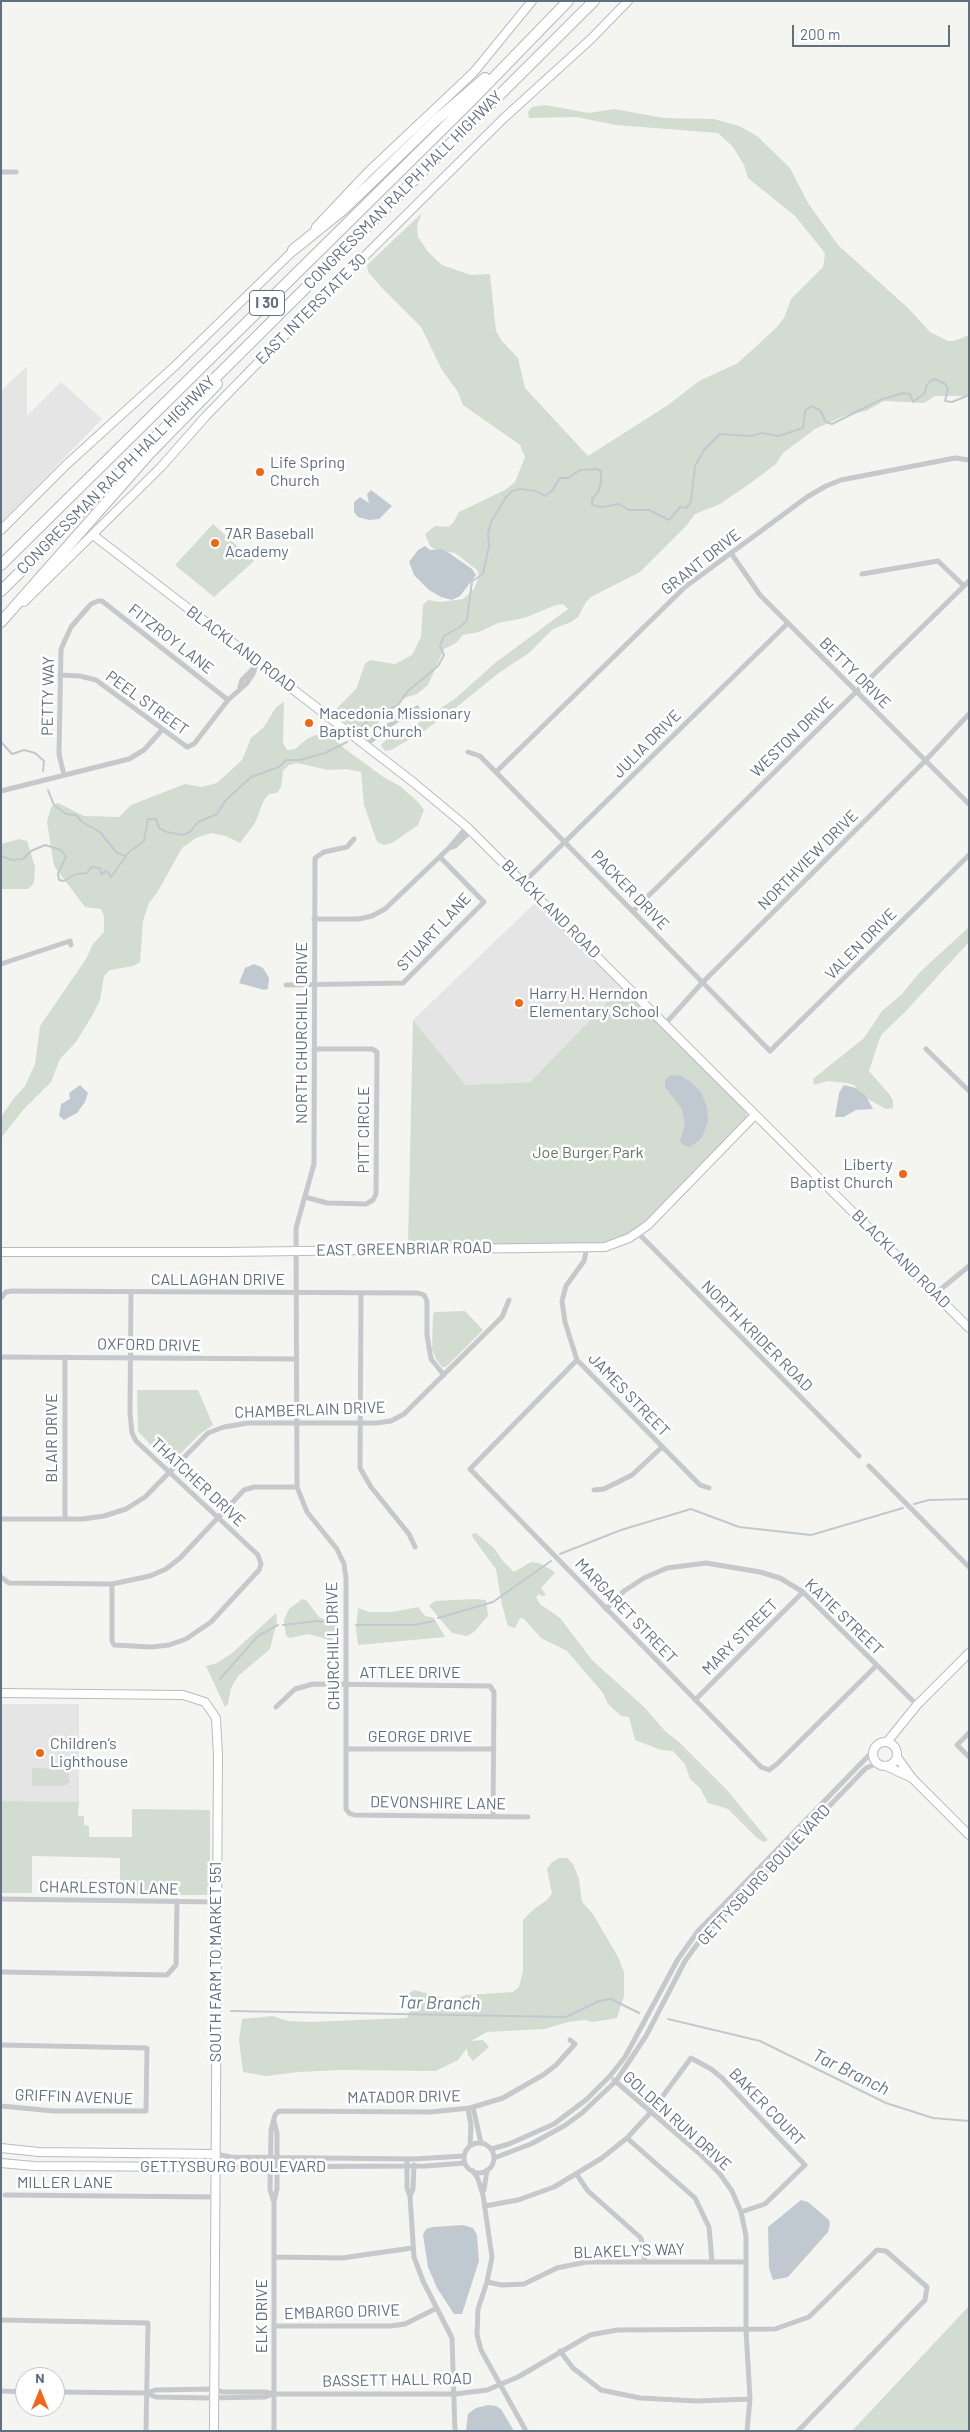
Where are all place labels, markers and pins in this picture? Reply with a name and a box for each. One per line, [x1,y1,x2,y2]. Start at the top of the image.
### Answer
place label: Life Spring Church [270,453,345,491]
marker: Life Spring Church [254,466,266,478]
place label: 7AR Baseball Academy [225,524,314,562]
marker: 7AR Baseball Academy [209,537,221,549]
place label: Macedonia Missionary Baptist Church [319,704,471,742]
marker: Macedonia Missionary Baptist Church [303,717,315,729]
place label: Harry H. Herndon Elementary School [529,984,659,1022]
marker: Harry H. Herndon Elementary School [513,997,525,1009]
place label: Liberty Baptist Church [790,1155,893,1193]
marker: Liberty Baptist Church [897,1168,909,1180]
place label: Children’s Lighthouse [50,1734,128,1772]
marker: Children’s Lighthouse [34,1747,46,1759]

